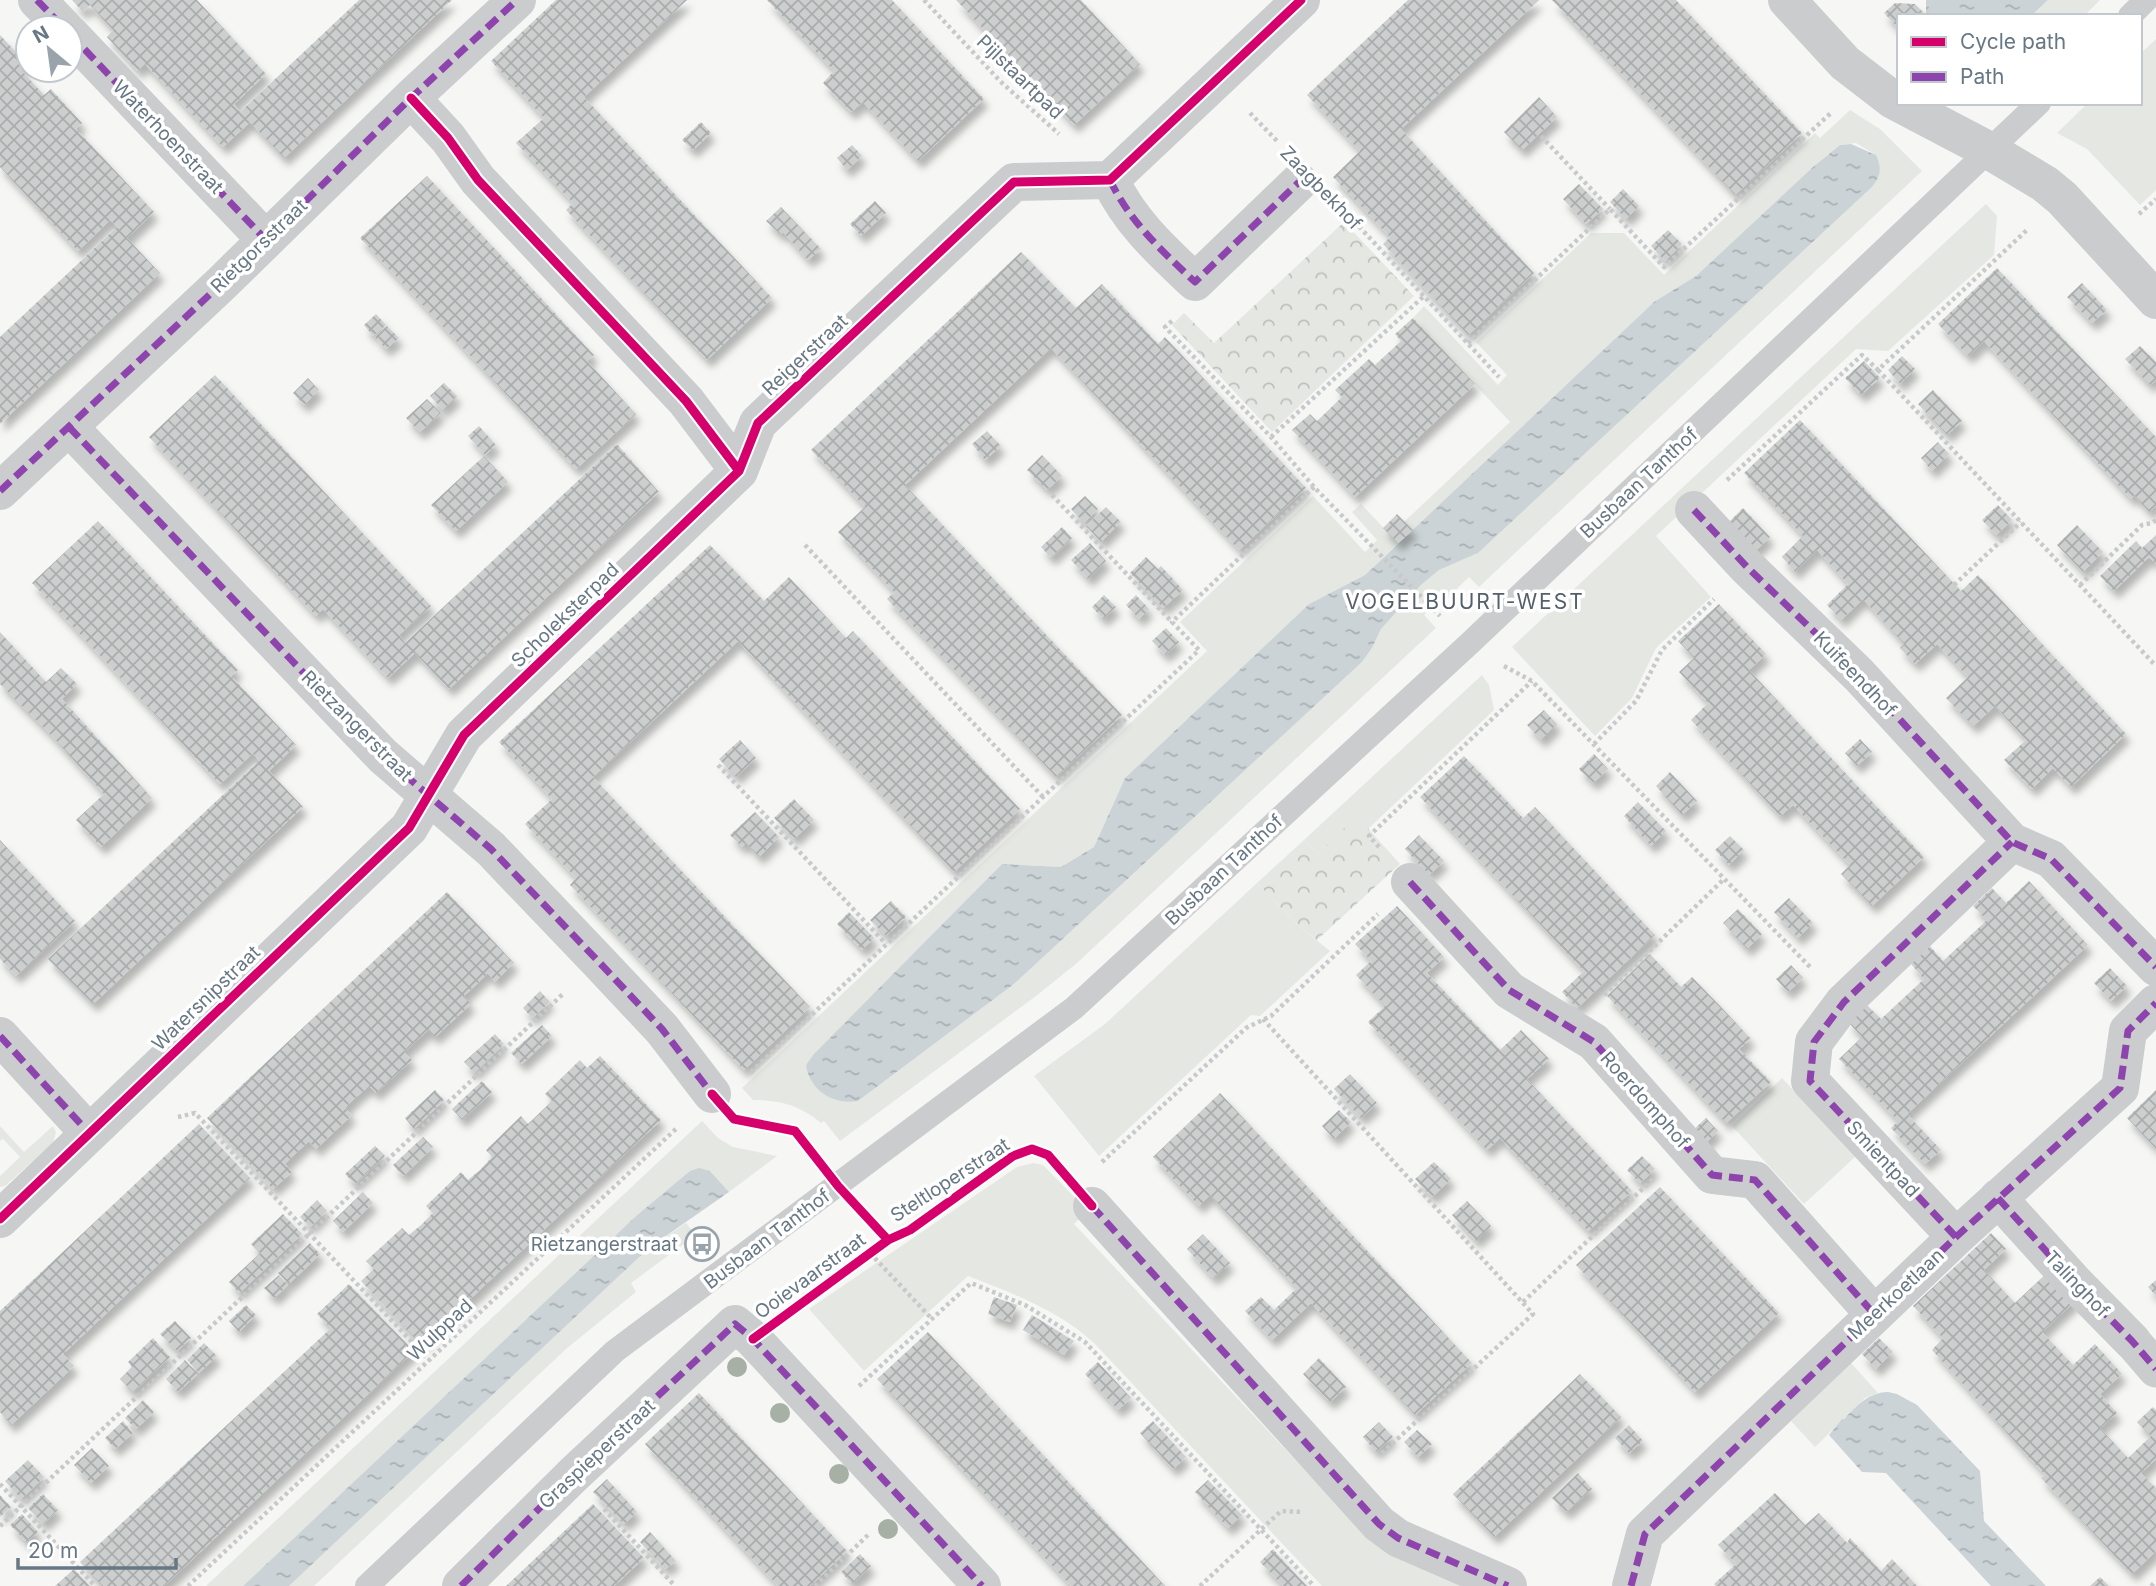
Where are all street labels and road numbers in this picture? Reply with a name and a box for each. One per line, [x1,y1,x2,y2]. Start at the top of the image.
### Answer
street label: Pijlstaartpad [972,30,1068,124]
street label: Waterhoenstraat [108,75,228,199]
street label: Zaagbekhof [1275,141,1367,235]
street label: Rietgorsstraat [206,194,312,298]
street label: Reigerstraat [757,310,853,400]
street label: Busbaan Tanthof [1576,423,1702,543]
street label: Scholeksterpad [506,558,624,672]
street label: Kuifeendhof [1809,627,1901,721]
street label: Rietzangerstraat [297,666,417,786]
street label: Busbaan Tanthof [1161,810,1287,930]
street label: Watersnipstraat [147,941,265,1055]
street label: Roerdomphof [1596,1047,1694,1153]
street label: Smientpad [1842,1116,1924,1202]
street label: Steltloperstraat [886,1133,1014,1227]
street label: Busbaan Tanthof [699,1184,835,1294]
street label: Ooievaarstraat [750,1228,870,1324]
street label: Meerkoetlaan [1843,1244,1949,1344]
street label: Talinghof [2040,1246,2114,1322]
street label: Wulppad [403,1294,477,1366]
street label: Graspieperstraat [534,1394,660,1514]

